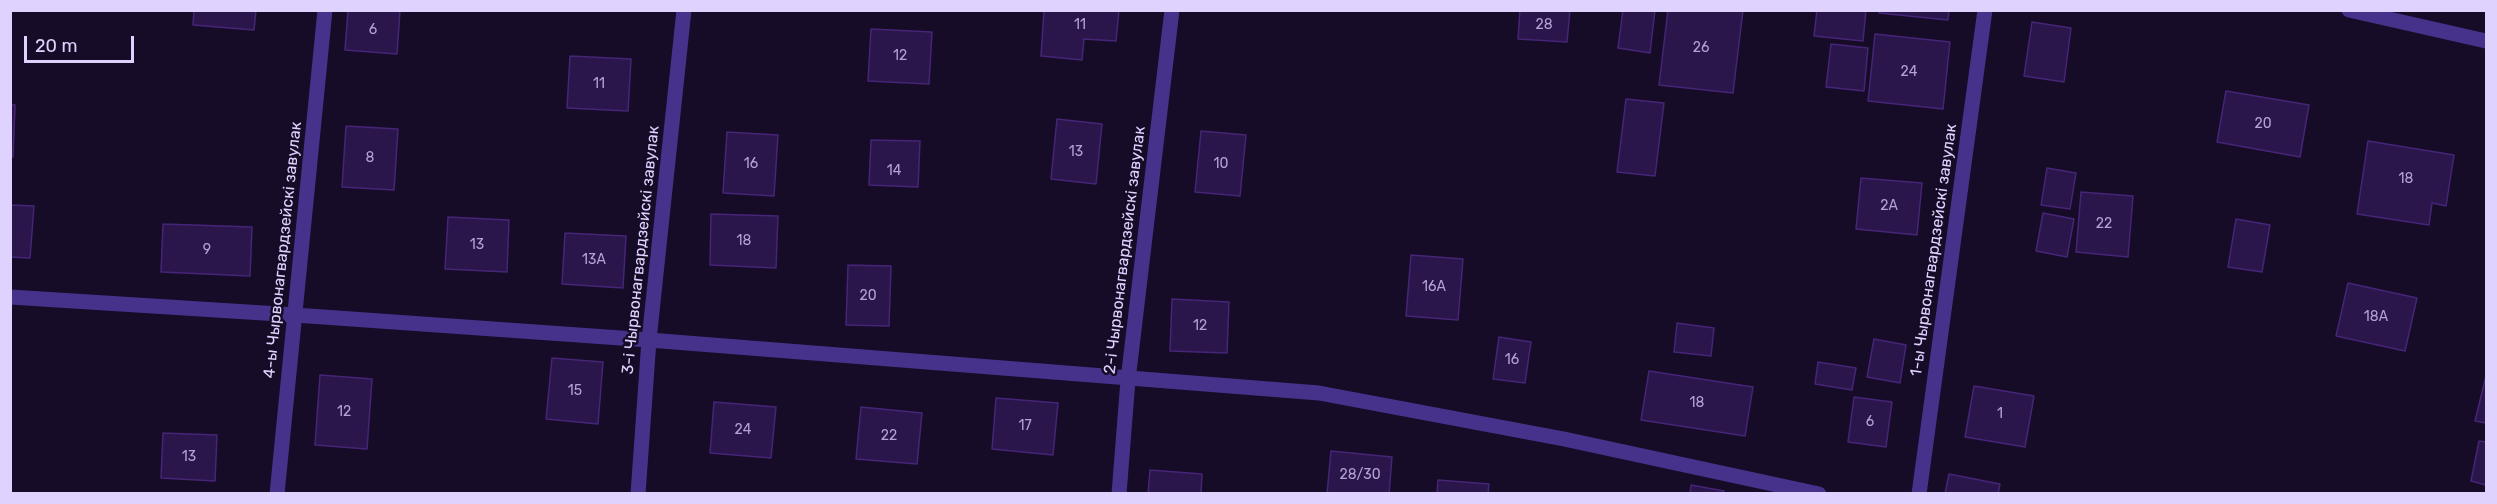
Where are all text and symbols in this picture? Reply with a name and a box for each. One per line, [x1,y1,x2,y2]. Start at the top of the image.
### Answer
house number: 11 [1074,17,1086,33]
house number: 28 [1535,17,1553,33]
house number: 6 [369,22,377,38]
scale bar [27,24,136,62]
text: 20 m [35,35,77,57]
house number: 26 [1693,40,1709,56]
house number: 12 [893,48,907,64]
house number: 24 [1901,64,1917,80]
house number: 11 [593,76,605,92]
house number: 20 [2254,116,2272,132]
street label: 4-ы Чырвонагвардзейскі завулак [260,121,306,379]
street label: 1-ы Чырвонагвардзейскі завулак [1907,123,1961,377]
street label: 3-і Чырвонагвардзейскі завулак [618,125,664,375]
street label: 2-і Чырвонагвардзейскі завулак [1100,125,1150,375]
house number: 13 [1069,144,1083,160]
house number: 8 [366,150,374,166]
house number: 16 [744,156,758,172]
house number: 10 [1214,156,1228,172]
house number: 14 [887,163,901,179]
house number: 18 [2399,171,2413,187]
house number: 2А [1880,198,1898,214]
house number: 22 [2096,216,2112,232]
house number: 18 [737,233,751,249]
house number: 13 [470,237,484,253]
house number: 9 [203,242,211,258]
house number: 13А [582,252,606,268]
house number: 16А [1422,279,1446,295]
house number: 20 [859,288,877,304]
house number: 18А [2364,309,2388,325]
house number: 12 [1193,318,1207,334]
house number: 16 [1505,352,1519,368]
house number: 15 [568,383,582,399]
house number: 18 [1690,395,1704,411]
house number: 12 [337,404,351,420]
house number: 1 [1997,406,2003,422]
house number: 6 [1866,414,1874,430]
house number: 17 [1018,418,1032,434]
house number: 24 [735,422,751,438]
house number: 22 [881,428,897,444]
house number: 13 [182,449,196,465]
house number: 28/30 [1339,467,1381,483]

